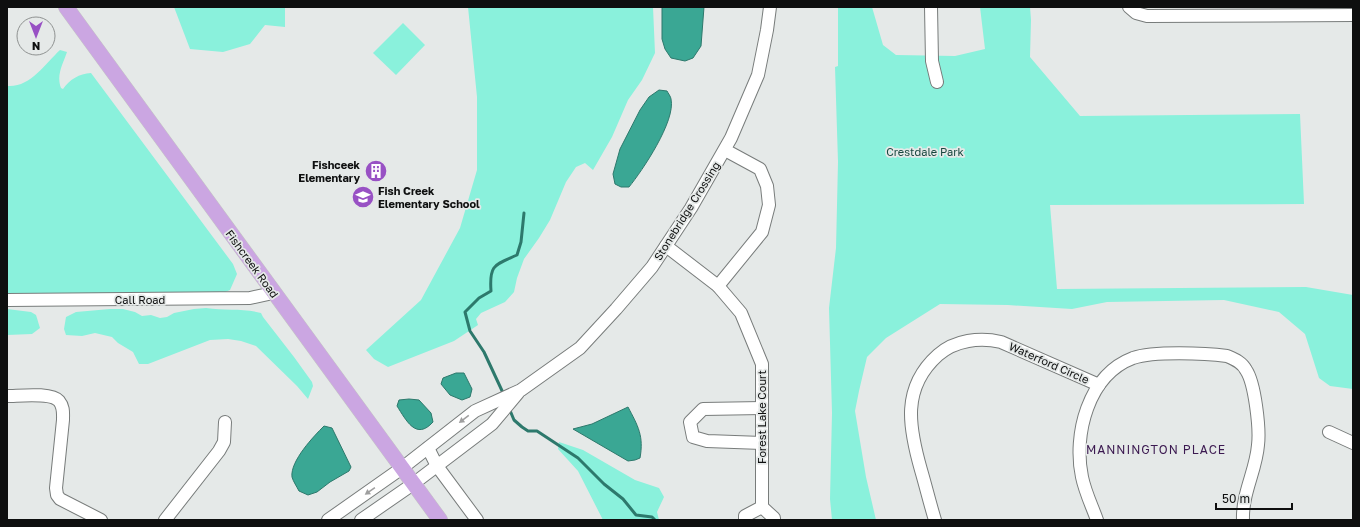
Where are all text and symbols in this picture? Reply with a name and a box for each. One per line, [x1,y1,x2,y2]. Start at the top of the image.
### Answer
north arrow [16,16,56,56]
text: N [32,40,40,53]
park label: Crestdale Park [886,145,964,158]
place label: Fishceek Elementary [298,158,361,184]
building icon: Fishceek Elementary [363,158,389,184]
street label: Stonebridge Crossing [651,159,722,263]
school or university icon: Fish Creek Elementary School [350,184,376,210]
place label: Fish Creek Elementary School [378,184,480,210]
street label: Fishcreek Road [223,227,281,300]
street label: Call Road [115,293,165,306]
street label: Waterford Circle [1007,339,1091,386]
street label: Forest Lake Court [755,370,768,464]
one-way arrow [459,415,470,423]
district label: MANNINGTON PLACE [1086,442,1226,457]
scale bar [1216,485,1292,511]
one-way arrow [364,487,375,495]
text: 50 m [1222,491,1250,506]

